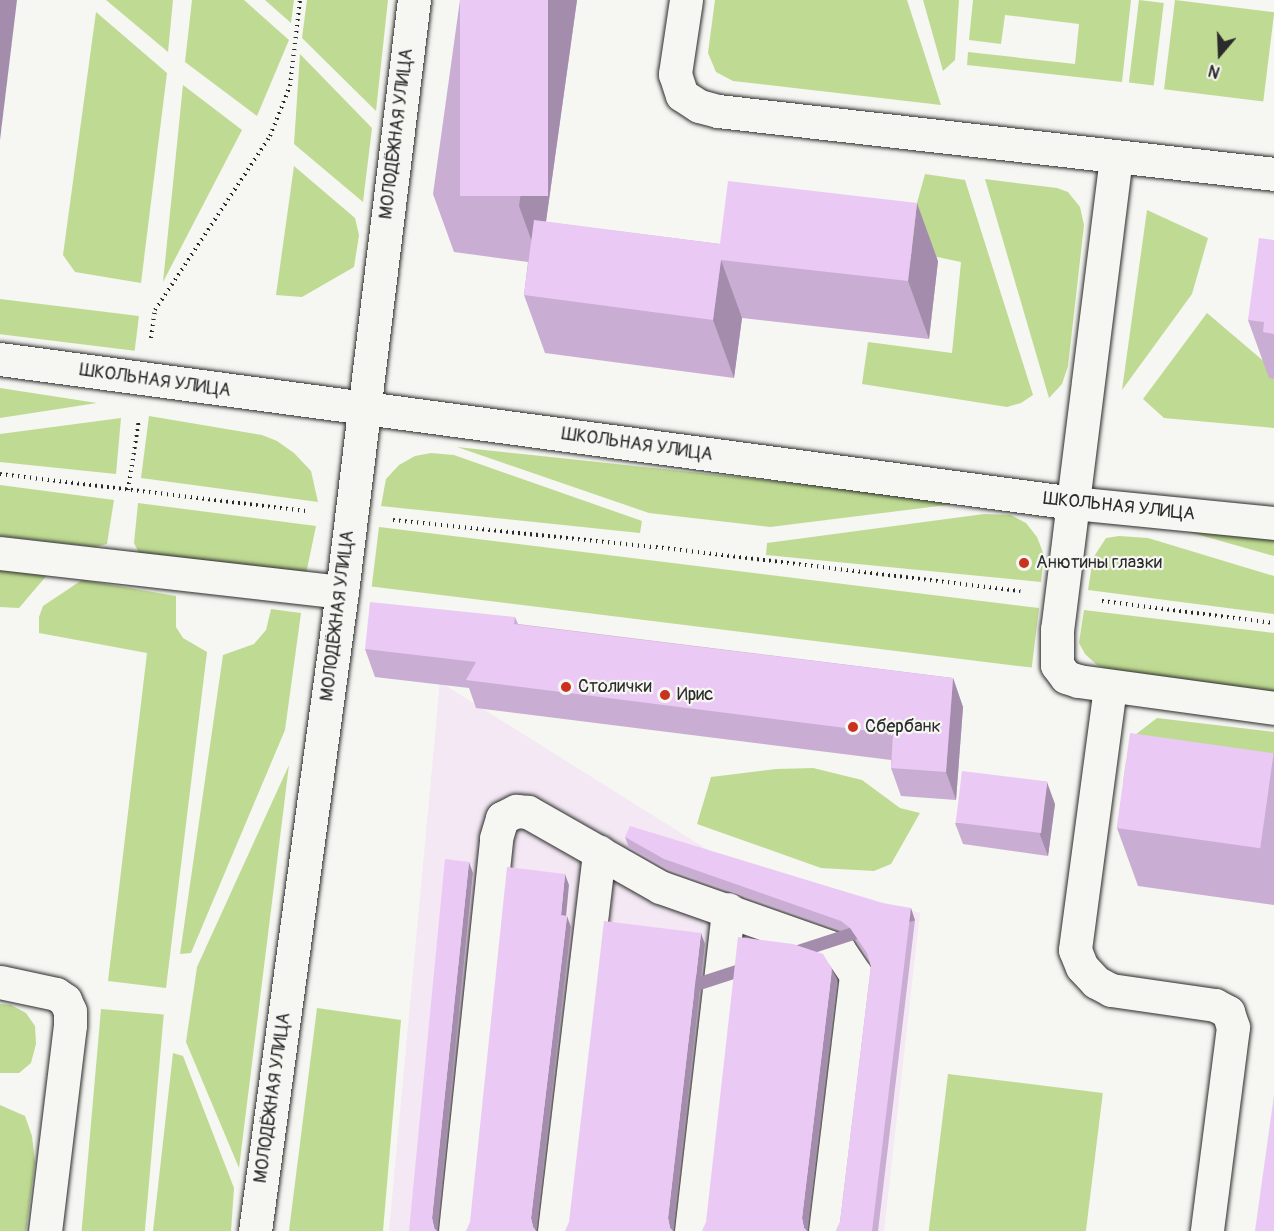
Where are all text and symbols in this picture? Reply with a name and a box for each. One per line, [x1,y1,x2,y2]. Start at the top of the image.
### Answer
north arrow [1190,24,1250,84]
street label: МОЛОДЁЖНАЯ УЛИЦА [376,47,418,221]
text: N [1206,60,1223,82]
street label: ШКОЛЬНАЯ УЛИЦА [78,360,232,402]
street label: ШКОЛЬНАЯ УЛИЦА [560,424,714,466]
street label: ШКОЛЬНАЯ УЛИЦА [1042,488,1196,526]
street label: МОЛОДЁЖНАЯ УЛИЦА [317,529,359,703]
place label: Анютины глазки [1036,552,1162,574]
marker: Анютины глазки [1017,556,1031,570]
place label: Столички [578,676,652,698]
marker: Столички [559,680,573,694]
place label: Ирис [677,684,713,706]
marker: Ирис [658,688,672,702]
place label: Сбербанк [865,716,941,738]
marker: Сбербанк [846,720,860,734]
street label: МОЛОДЁЖНАЯ УЛИЦА [250,1011,296,1185]

